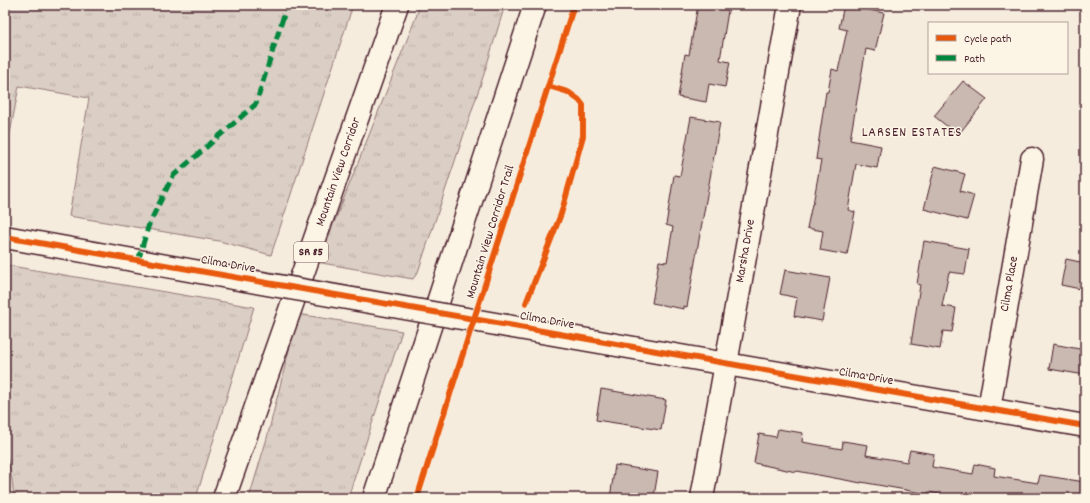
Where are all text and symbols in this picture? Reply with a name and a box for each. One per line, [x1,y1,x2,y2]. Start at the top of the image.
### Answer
legend [928,22,1068,74]
text: Cycle path [964,31,1012,48]
text: Path [964,51,985,68]
street label: Mountain View Corridor [311,115,367,229]
district label: LARSEN ESTATES [862,123,962,143]
street label: Mountain View Corridor Trail [462,163,520,301]
street label: Marsha Drive [731,218,761,284]
road number: SR 85 [294,242,328,262]
street label: Cilma Drive [199,251,257,279]
street label: Cilma Place [996,255,1024,313]
street label: Cilma Drive [518,307,576,335]
street label: Cilma Drive [837,363,895,391]

